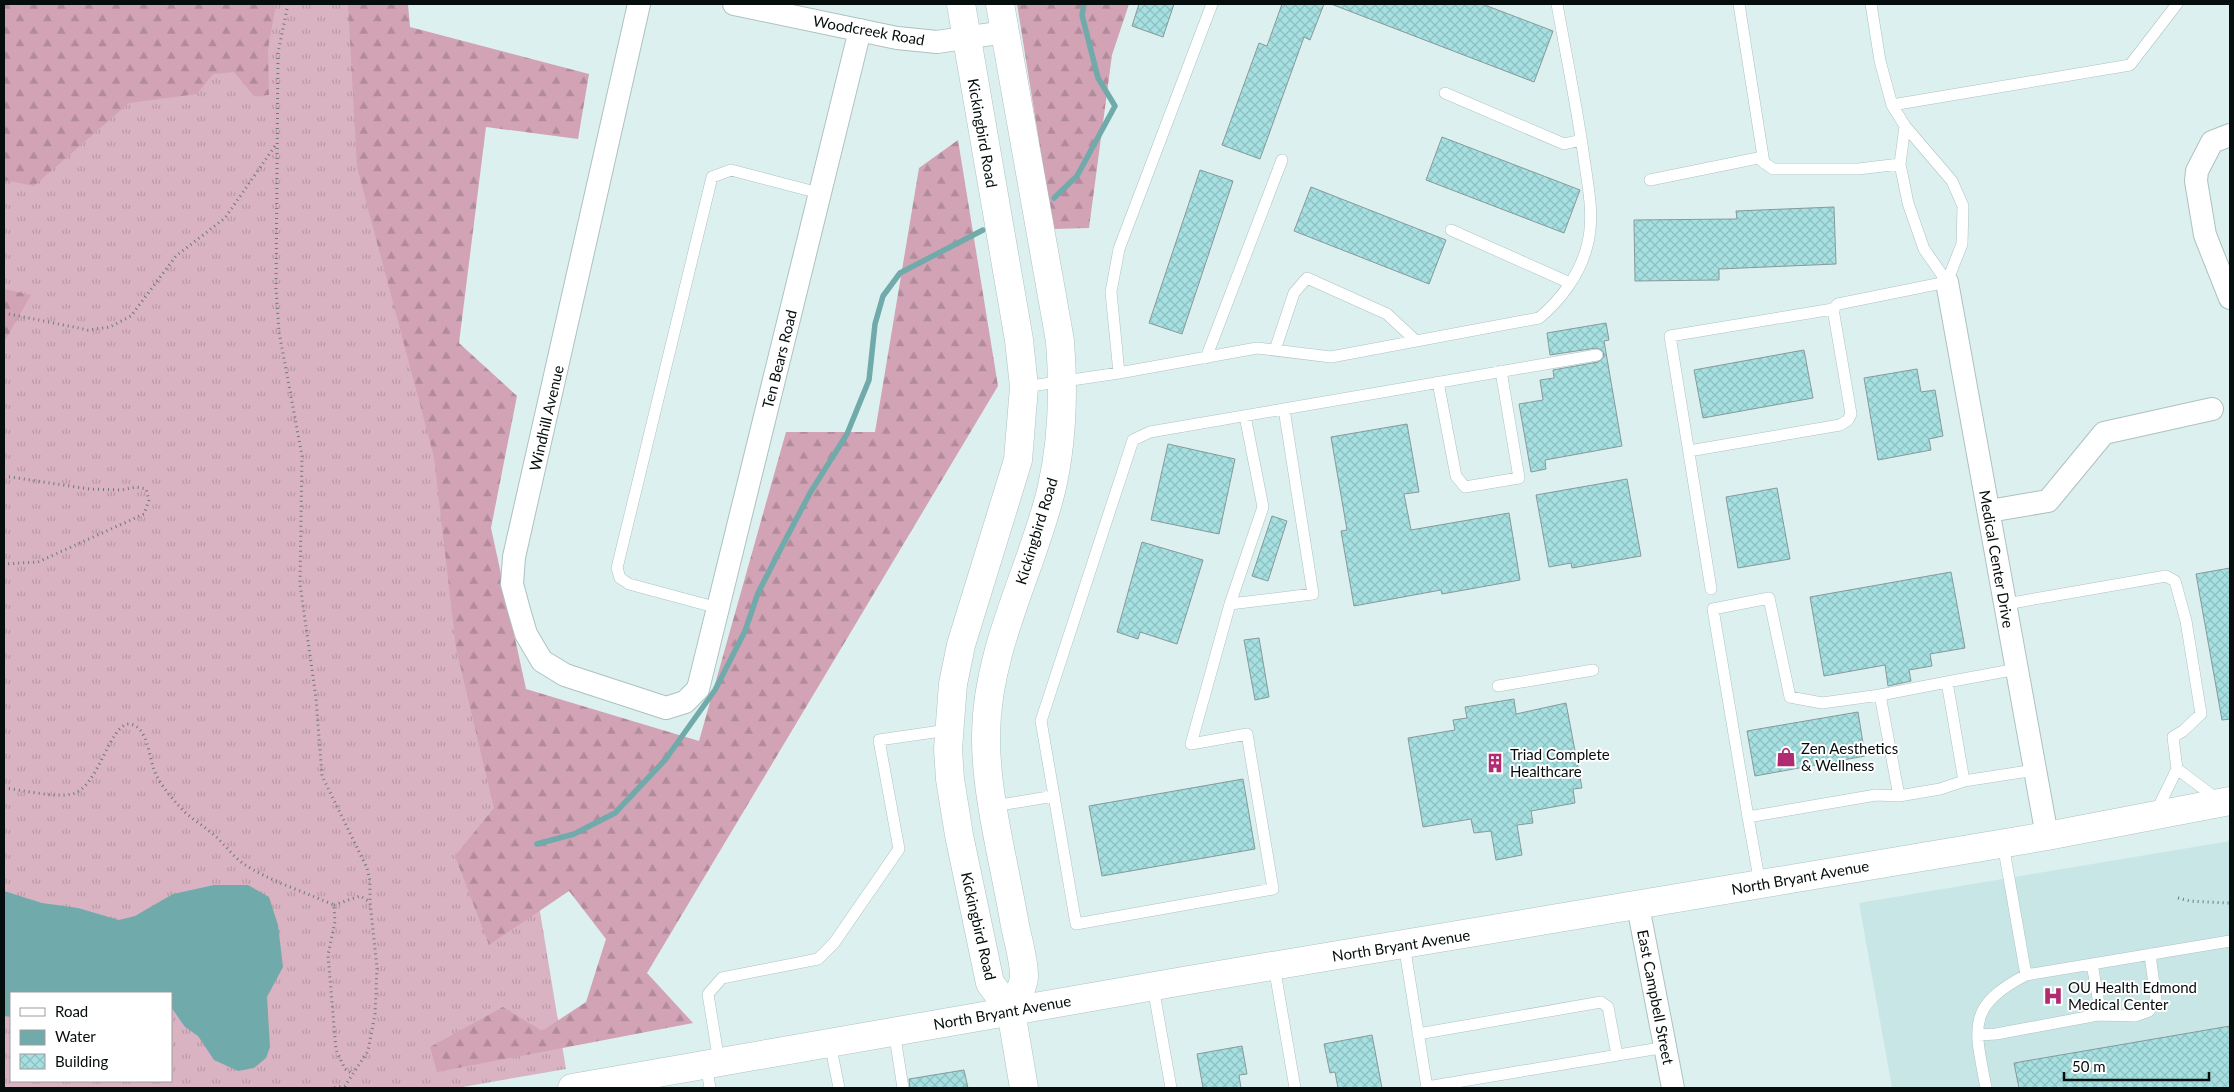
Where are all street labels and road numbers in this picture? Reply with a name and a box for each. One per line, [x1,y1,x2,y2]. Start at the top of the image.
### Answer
street label: Woodcreek Road [812,11,926,49]
street label: Kickingbird Road [965,77,1001,189]
street label: Ten Bears Road [758,308,800,410]
street label: Windhill Avenue [525,363,567,473]
street label: Kickingbird Road [1011,475,1061,587]
street label: Medical Center Drive [1976,489,2018,629]
street label: North Bryant Avenue [1730,856,1870,898]
street label: Kickingbird Road [958,870,1000,982]
street label: North Bryant Avenue [1331,925,1471,965]
street label: East Campbell Street [1634,928,1678,1066]
street label: North Bryant Avenue [932,991,1072,1033]

